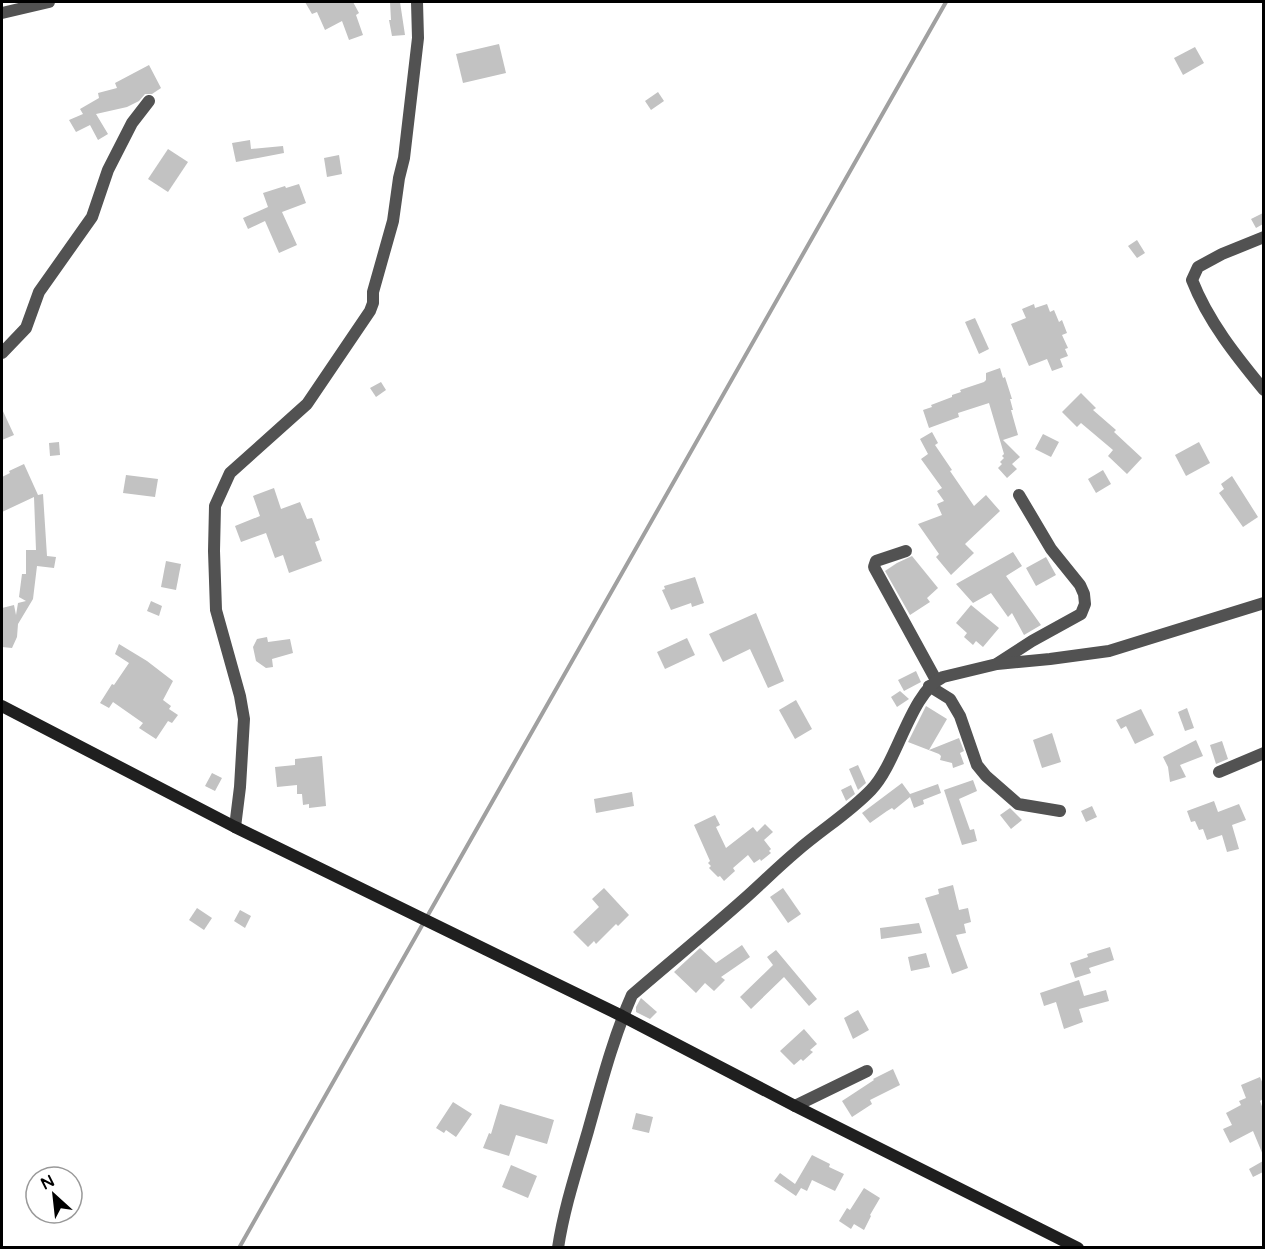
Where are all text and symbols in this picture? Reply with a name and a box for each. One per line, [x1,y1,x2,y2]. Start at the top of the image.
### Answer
north arrow [24,1165,84,1225]
text: N [37,1171,58,1194]

